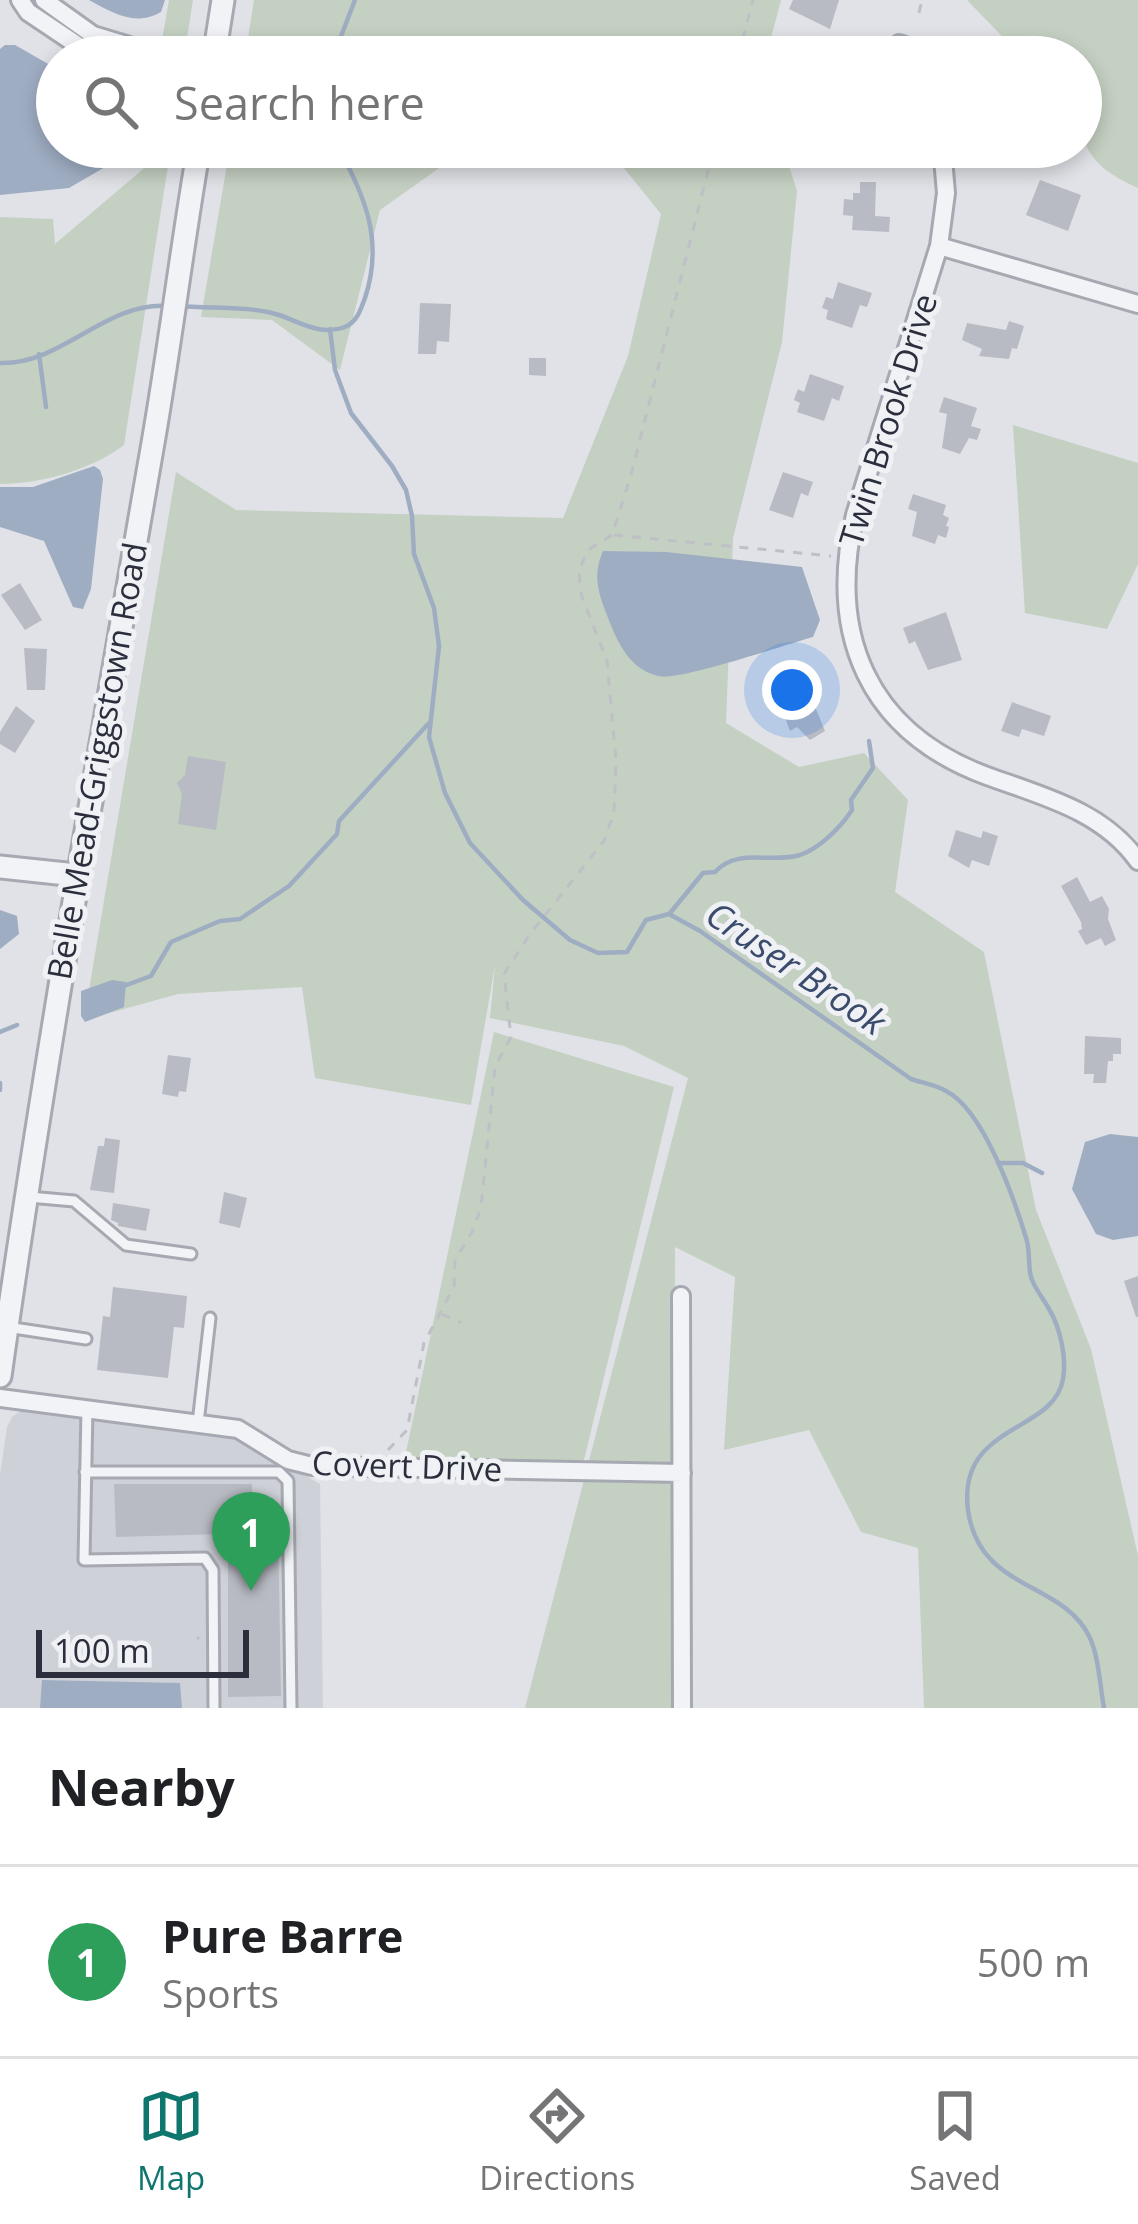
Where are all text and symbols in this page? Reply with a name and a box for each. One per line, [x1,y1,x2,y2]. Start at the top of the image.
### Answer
search box [36,36,1102,168]
icon: search [78,69,144,135]
text: Search here [174,72,425,133]
street label: Twin Brook Drive [828,288,947,552]
street label: Belle Mead-Griggstown Road [36,539,157,983]
your location [762,660,822,720]
water label: Cruser Brook [697,889,897,1047]
street label: Covert Drive [311,1440,503,1491]
pin: 1 [212,1492,290,1591]
scale bar [36,1624,249,1677]
text: 100 m [54,1628,150,1673]
text: Nearby [48,1751,235,1821]
text: Pure Barre [162,1905,403,1966]
text: 1 [76,1935,98,1988]
text: 500 m [977,1935,1090,1988]
text: Sports [162,1966,279,2019]
tab: Map [137,2083,205,2200]
tab: Directions [479,2083,635,2200]
tab: Saved [909,2083,1001,2200]

